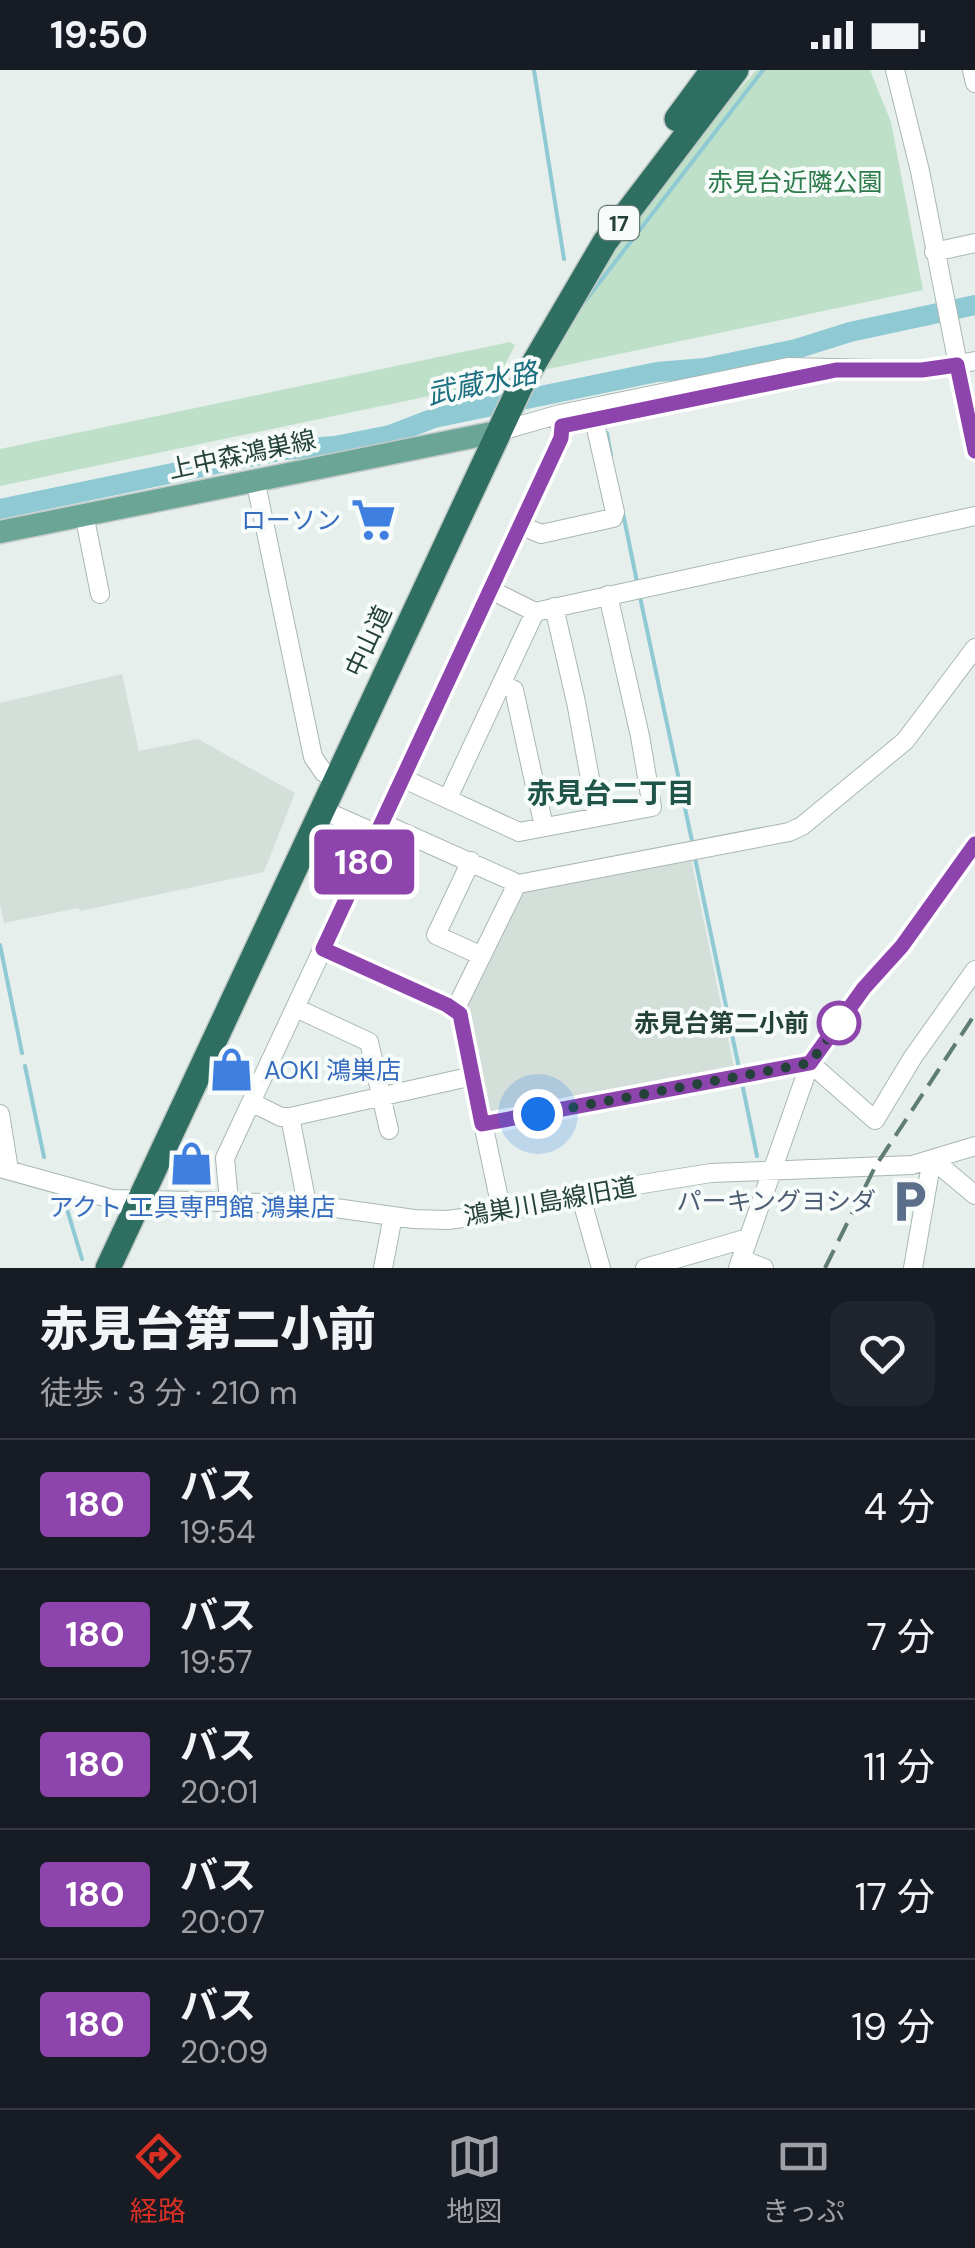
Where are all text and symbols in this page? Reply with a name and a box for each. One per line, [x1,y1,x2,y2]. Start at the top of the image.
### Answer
text: 19:50 [50,10,148,60]
park label: 赤見台近隣公園 [707,166,883,199]
road number: 17 [599,206,639,240]
water label: 武蔵水路 [423,353,543,413]
street label: 上中森鴻巣線 [165,423,319,486]
supermarket icon: ローソン [350,496,398,544]
place label: ローソン [241,504,341,537]
street label: 中山道 [338,600,399,682]
district label: 赤見台二丁目 [527,775,695,812]
line badge: 180 [306,830,422,894]
text: 180 [334,839,394,885]
marker: 赤見台第二小前 [818,1002,860,1044]
place label: 赤見台第二小前 [634,1007,809,1040]
shop icon: AOKI 鴻巣店 [207,1046,255,1094]
place label: AOKI 鴻巣店 [264,1054,401,1087]
your location [513,1089,563,1139]
shop icon: アクト 工具専門館 鴻巣店 [168,1139,216,1187]
street label: 鴻巣川島線旧道 [461,1170,639,1233]
parking icon: パーキングヨシダ [885,1177,933,1225]
place label: パーキングヨシダ [677,1185,876,1218]
place label: アクト 工具専門館 鴻巣店 [48,1191,336,1224]
text: 赤見台第二小前 [40,1298,376,1361]
button: heart [830,1301,935,1406]
text: 徒歩 · 3 分 · 210 m [40,1372,297,1414]
text: バス [180,1461,256,1511]
text: 180 [65,1481,125,1527]
text: 4 分 [864,1482,935,1532]
text: 19:54 [180,1511,256,1553]
text: バス [180,1591,256,1641]
text: 180 [65,1611,125,1657]
text: 7 分 [867,1612,935,1662]
text: 19:57 [180,1641,253,1683]
text: バス [180,1721,256,1771]
text: 180 [65,1741,125,1787]
text: 11 分 [863,1742,935,1792]
text: 20:01 [180,1771,258,1813]
text: バス [180,1851,256,1901]
text: 180 [65,1871,125,1917]
text: 17 分 [855,1872,935,1922]
text: 20:07 [180,1901,265,1943]
text: バス [180,1981,256,2031]
text: 180 [65,2001,125,2047]
text: 19 分 [851,2002,935,2052]
text: 20:09 [180,2031,268,2073]
tab: 経路 [130,2129,186,2230]
tab: 地図 [446,2129,502,2230]
tab: きっぷ [762,2129,845,2230]

